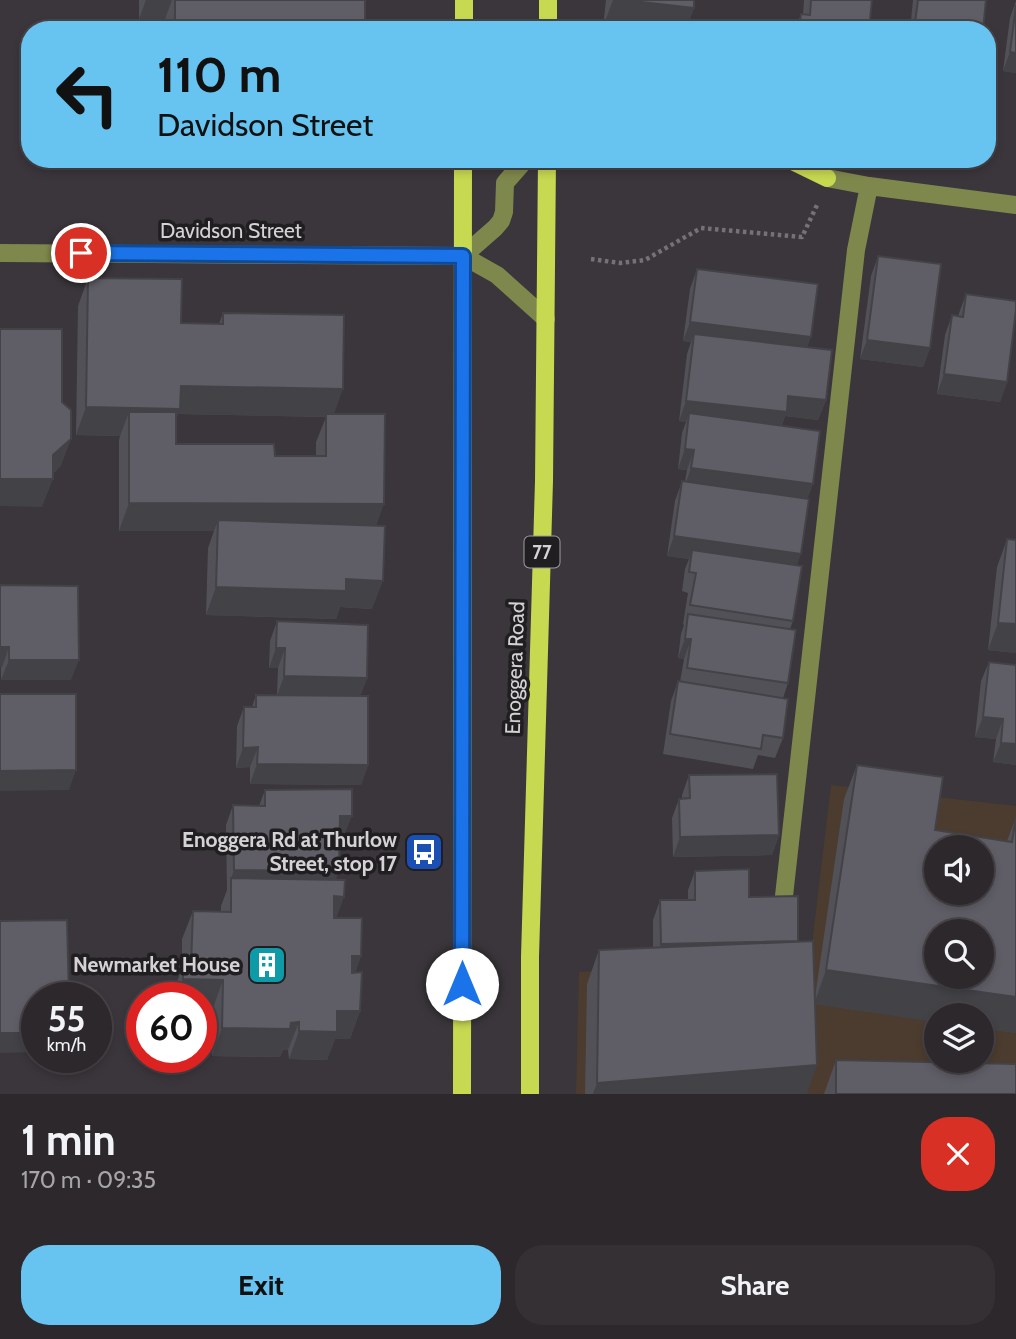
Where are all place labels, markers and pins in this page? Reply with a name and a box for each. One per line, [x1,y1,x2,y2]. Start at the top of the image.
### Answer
pin [51,223,111,283]
place label: Enoggera Rd at Thurlow Street, stop 17 [182,827,398,876]
bus stop icon: Enoggera Rd at Thurlow Street, stop 17 [403,831,445,873]
building icon: Newmarket House [246,944,288,986]
place label: Newmarket House [73,952,240,977]

